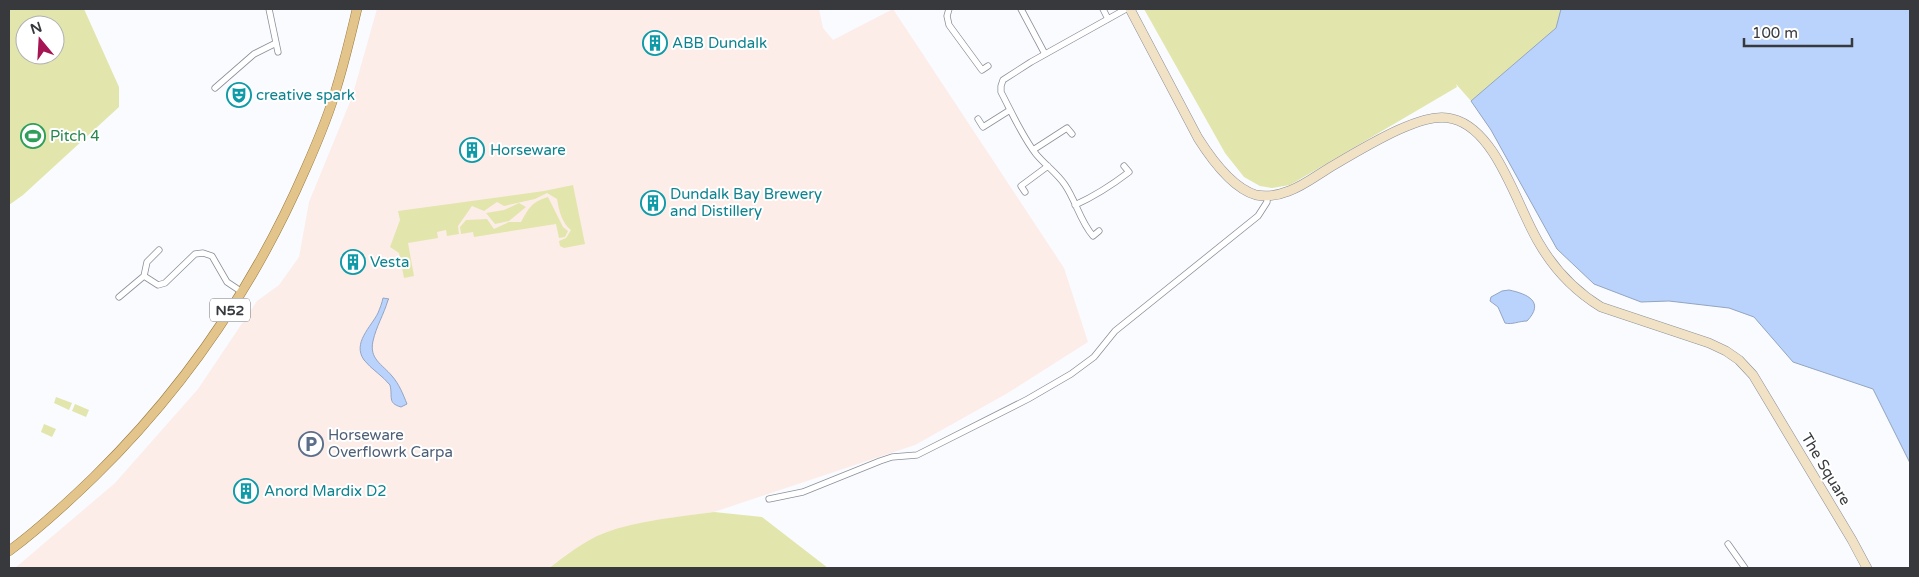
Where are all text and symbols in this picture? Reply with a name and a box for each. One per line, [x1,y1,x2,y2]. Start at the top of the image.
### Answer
north arrow [15,15,65,65]
scale bar [1744,15,1852,47]
text: N [28,18,44,38]
text: 100 m [1752,24,1798,42]
building icon: ABB Dundalk [642,30,668,56]
place label: ABB Dundalk [672,34,767,52]
theatre icon: creative spark [226,82,252,108]
place label: creative spark [256,86,355,104]
sports icon: Pitch 4 [20,123,46,149]
place label: Pitch 4 [50,127,100,145]
building icon: Horseware [459,137,485,163]
place label: Horseware [490,141,566,159]
place label: Dundalk Bay Brewery and Distillery [670,185,822,220]
building icon: Dundalk Bay Brewery and Distillery [640,190,666,216]
building icon: Vesta [340,249,366,275]
place label: Vesta [370,253,409,271]
road number: N52 [210,298,250,322]
place label: Horseware Overflowrk Carpa [328,426,453,461]
street label: The Square [1797,430,1855,508]
parking icon: Horseware Overflowrk Carpa [298,431,324,457]
building icon: Anord Mardix D2 [233,478,259,504]
place label: Anord Mardix D2 [264,482,387,500]

